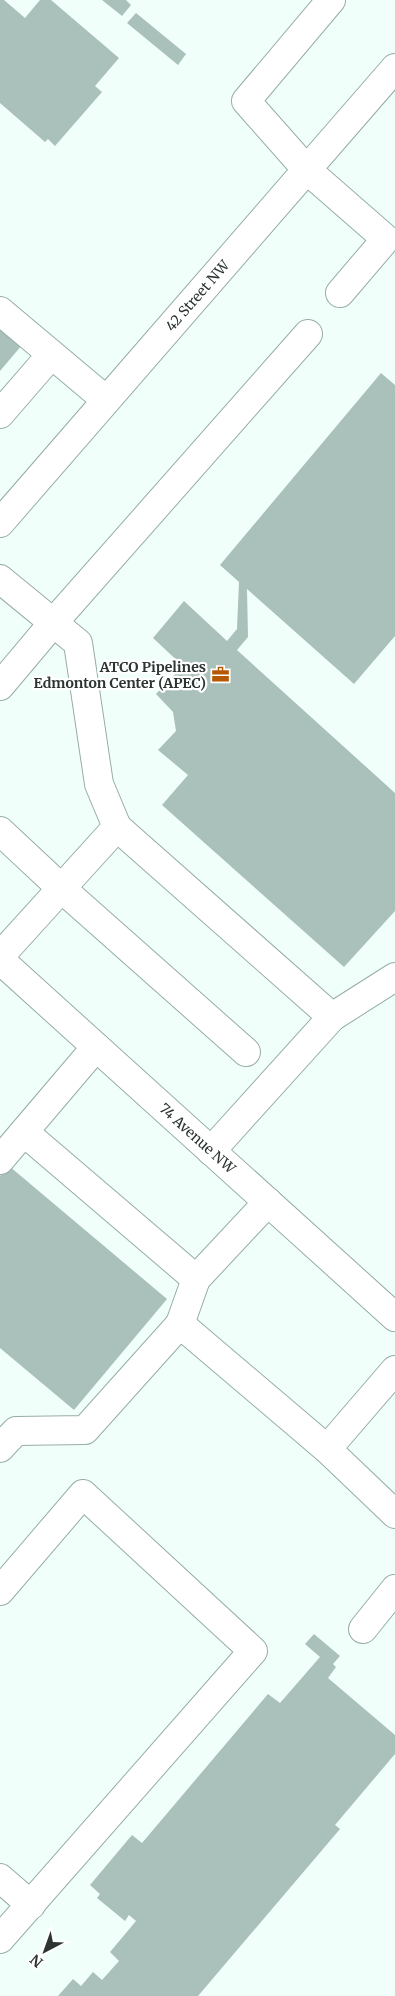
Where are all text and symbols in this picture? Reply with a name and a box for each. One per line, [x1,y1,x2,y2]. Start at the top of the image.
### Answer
street label: 42 Street NW [162,256,234,335]
place label: ATCO Pipelines Edmonton Center (APEC) [34,658,206,692]
office icon: ATCO Pipelines Edmonton Center (APEC) [210,665,230,685]
street label: 74 Avenue NW [155,1099,240,1178]
north arrow [20,1926,70,1976]
text: N [26,1950,47,1971]

